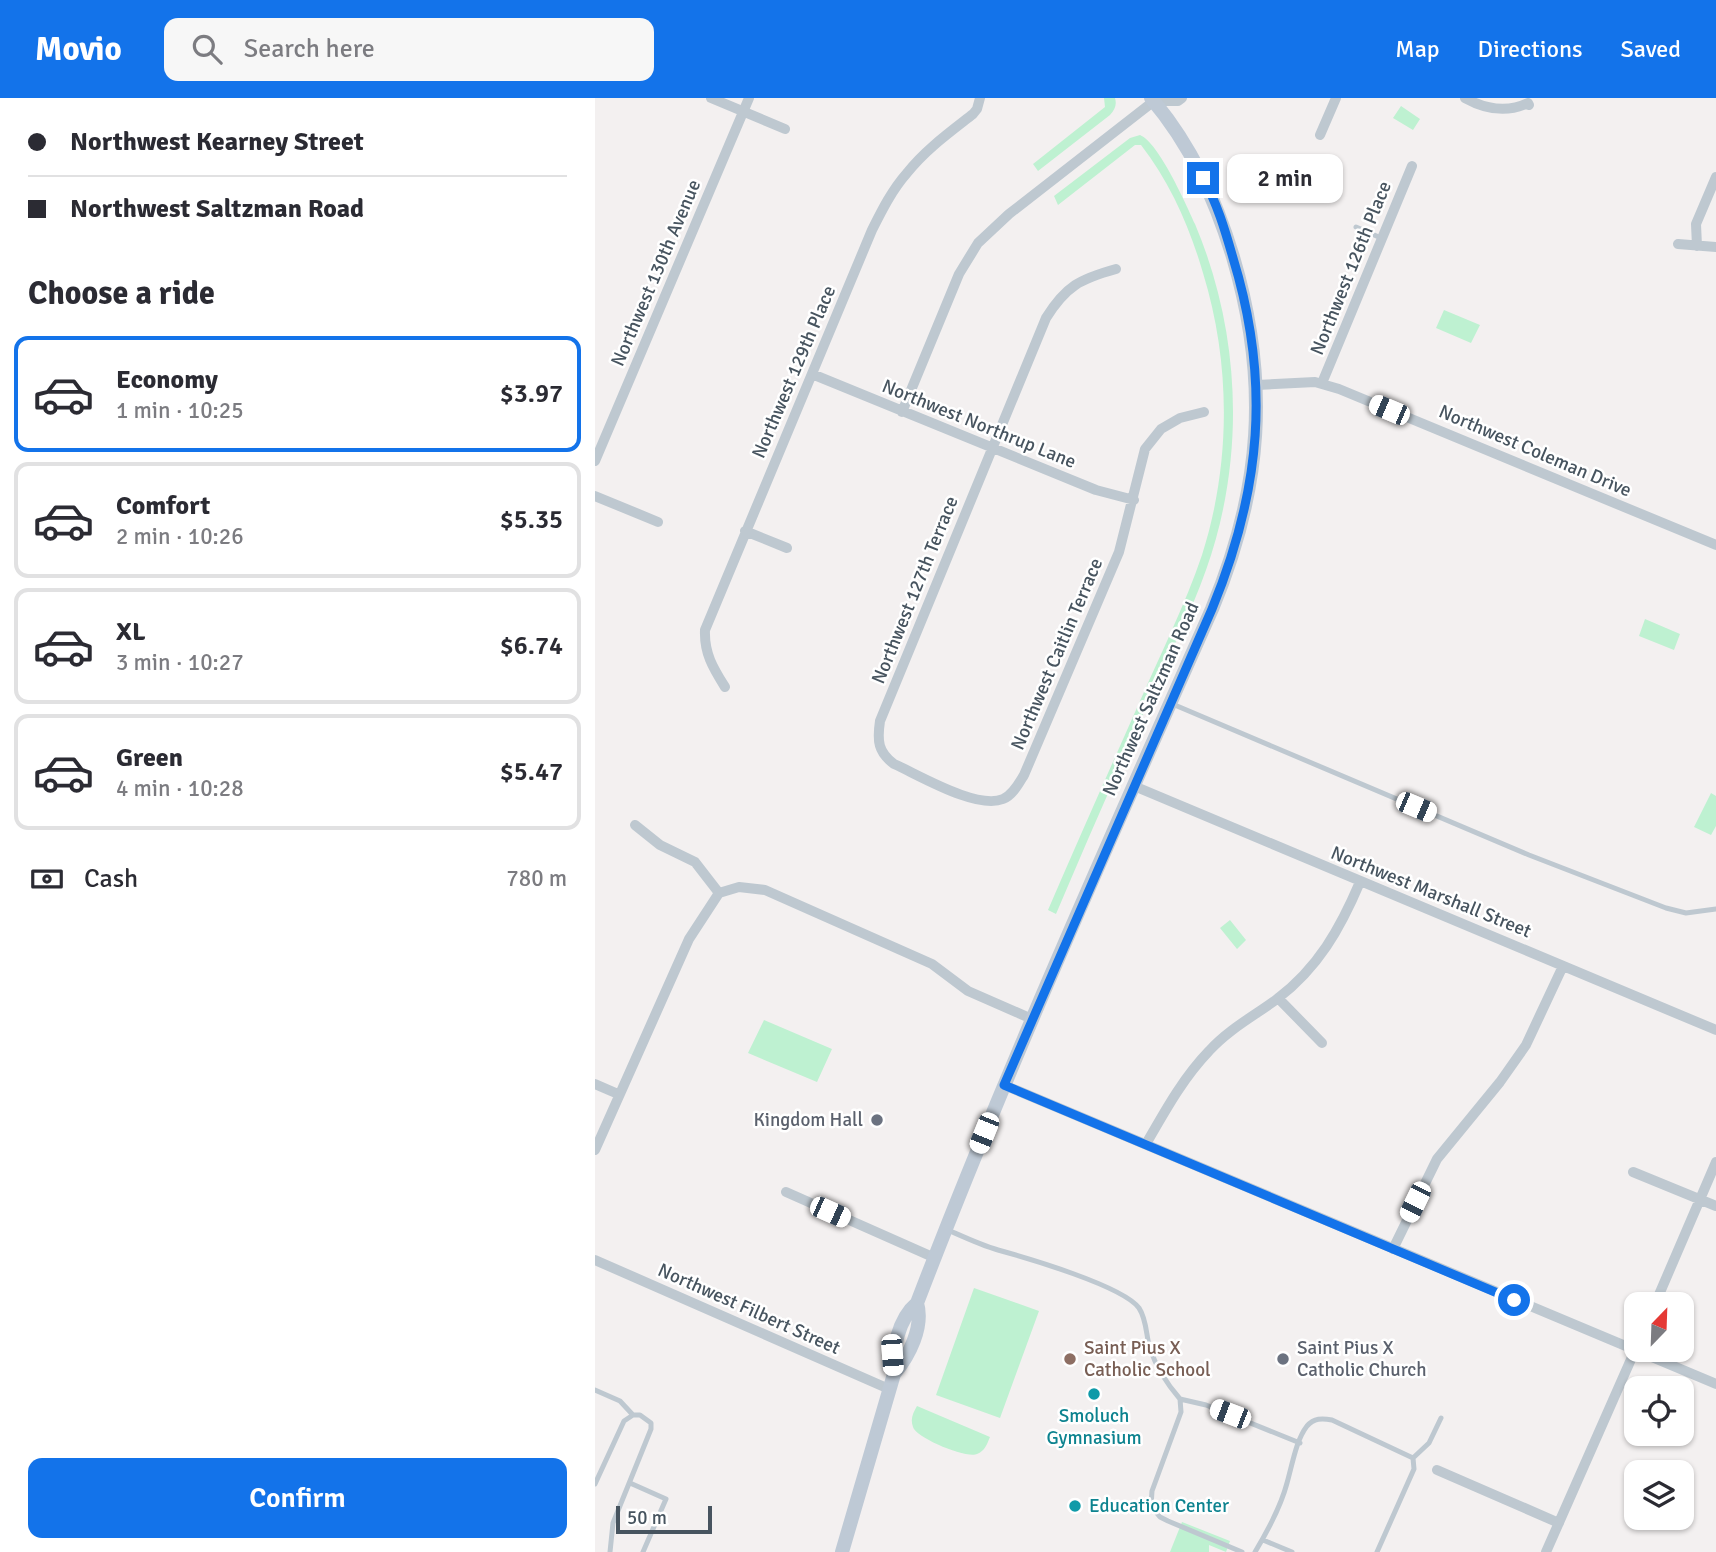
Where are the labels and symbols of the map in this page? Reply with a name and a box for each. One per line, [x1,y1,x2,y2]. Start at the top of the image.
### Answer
callout: 2 min [1227,154,1343,202]
route end [1187,162,1219,194]
street label: Northwest 130th Avenue [606,176,706,370]
street label: Northwest 126th Place [1305,178,1397,358]
street label: Northwest 129th Place [747,282,841,462]
street label: Northwest Northrup Lane [879,374,1079,474]
car [1366,392,1413,428]
street label: Northwest Coleman Drive [1435,400,1635,502]
street label: Northwest 127th Terrace [866,493,964,687]
street label: Northwest Caitlin Terrace [1006,555,1108,753]
street label: Northwest Saltzman Road [1097,598,1205,800]
car [1393,789,1440,825]
street label: Northwest Marshall Street [1327,841,1535,943]
place label: Kingdom Hall [753,1108,863,1132]
car [967,1110,1002,1156]
marker: Kingdom Hall [869,1112,885,1128]
car [1397,1179,1434,1225]
car [807,1194,854,1230]
street label: Northwest Filbert Street [654,1258,844,1360]
route start [1498,1284,1530,1316]
north arrow [1624,1292,1694,1362]
car [881,1333,904,1377]
place label: Saint Pius X Catholic School [1084,1336,1211,1382]
place label: Saint Pius X Catholic Church [1297,1336,1427,1382]
marker: Saint Pius X Catholic School [1062,1351,1078,1367]
marker: Saint Pius X Catholic Church [1275,1351,1291,1367]
marker: Smoluch Gymnasium [1086,1386,1102,1402]
car [1207,1397,1254,1431]
place label: Smoluch Gymnasium [1046,1404,1142,1450]
place label: Education Center [1089,1494,1229,1518]
marker: Education Center [1067,1498,1083,1514]
scale bar [616,1503,712,1535]

